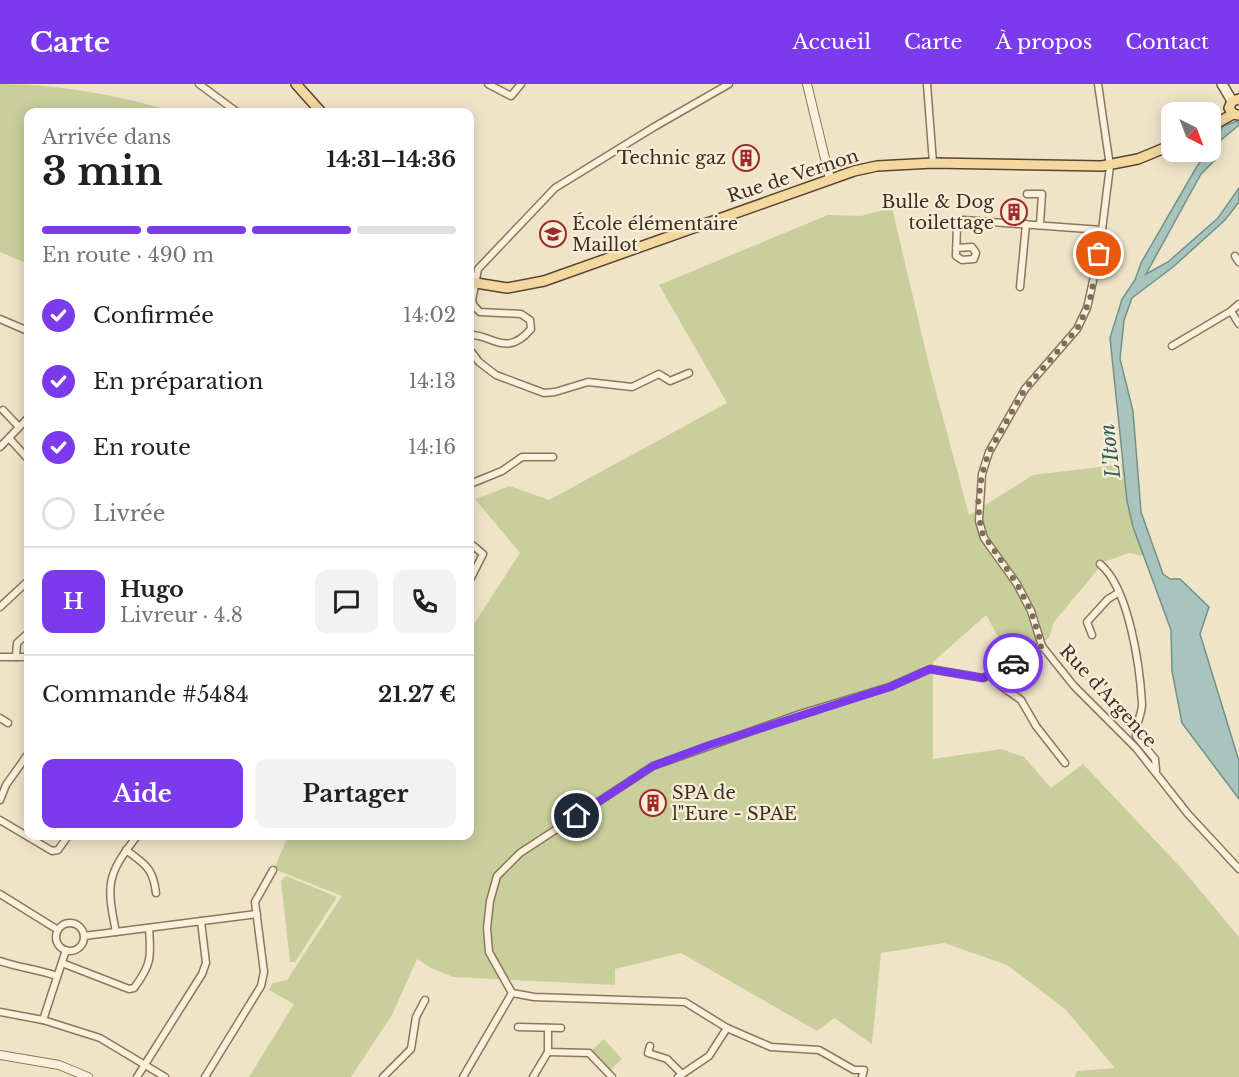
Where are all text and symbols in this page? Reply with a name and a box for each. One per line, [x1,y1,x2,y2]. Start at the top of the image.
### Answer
text: Carte [30,25,110,60]
text: Accueil [793,29,871,55]
text: Carte [904,29,963,55]
text: À propos [996,29,1092,55]
text: Contact [1125,29,1209,55]
north arrow [1161,102,1221,162]
map controls [1161,102,1221,162]
text: Arrivée dans [42,125,171,149]
building icon: Technic gaz [731,143,761,173]
street label: Rue de Vernon [725,144,861,208]
text: 14:31–14:36 [327,146,456,173]
text: 3 min [42,147,163,196]
place label: Technic gaz [617,147,726,169]
place label: Bulle & Dog toilettage [882,191,994,234]
building icon: Bulle & Dog toilettage [999,197,1029,227]
place label: École élémentaire Maillot [572,212,738,256]
school or university icon: École élémentaire Maillot [538,219,568,249]
pin [1073,228,1124,279]
icon: bag [1082,237,1115,270]
text: En route · 490 m [42,243,214,267]
icon: check [42,299,75,332]
text: Confirmée [93,302,214,329]
text: 14:02 [403,303,456,327]
icon: check [42,365,75,398]
text: En préparation [93,368,263,395]
text: 14:13 [408,369,456,393]
water label: L'Iton [1095,422,1125,481]
icon: check [42,431,75,464]
text: En route [93,434,191,461]
text: 14:16 [408,435,456,459]
text: Livrée [93,500,165,527]
button: chat [315,570,378,633]
button: phone [393,570,456,633]
text: Hugo [120,576,184,603]
text: H [63,588,84,615]
text: Livreur · 4.8 [120,603,243,627]
courier [983,633,1043,693]
street label: Rue d'Argence [1055,640,1161,752]
icon: car [997,647,1030,680]
text: Commande #5484 [42,681,249,708]
text: 21.27 € [378,681,456,708]
button: Aide [42,759,243,828]
button: Partager [255,759,456,828]
place label: SPA de l"Eure - SPAE [672,782,797,825]
building icon: SPA de l"Eure - SPAE [638,788,668,818]
pin [551,790,602,841]
icon: home [560,799,593,832]

